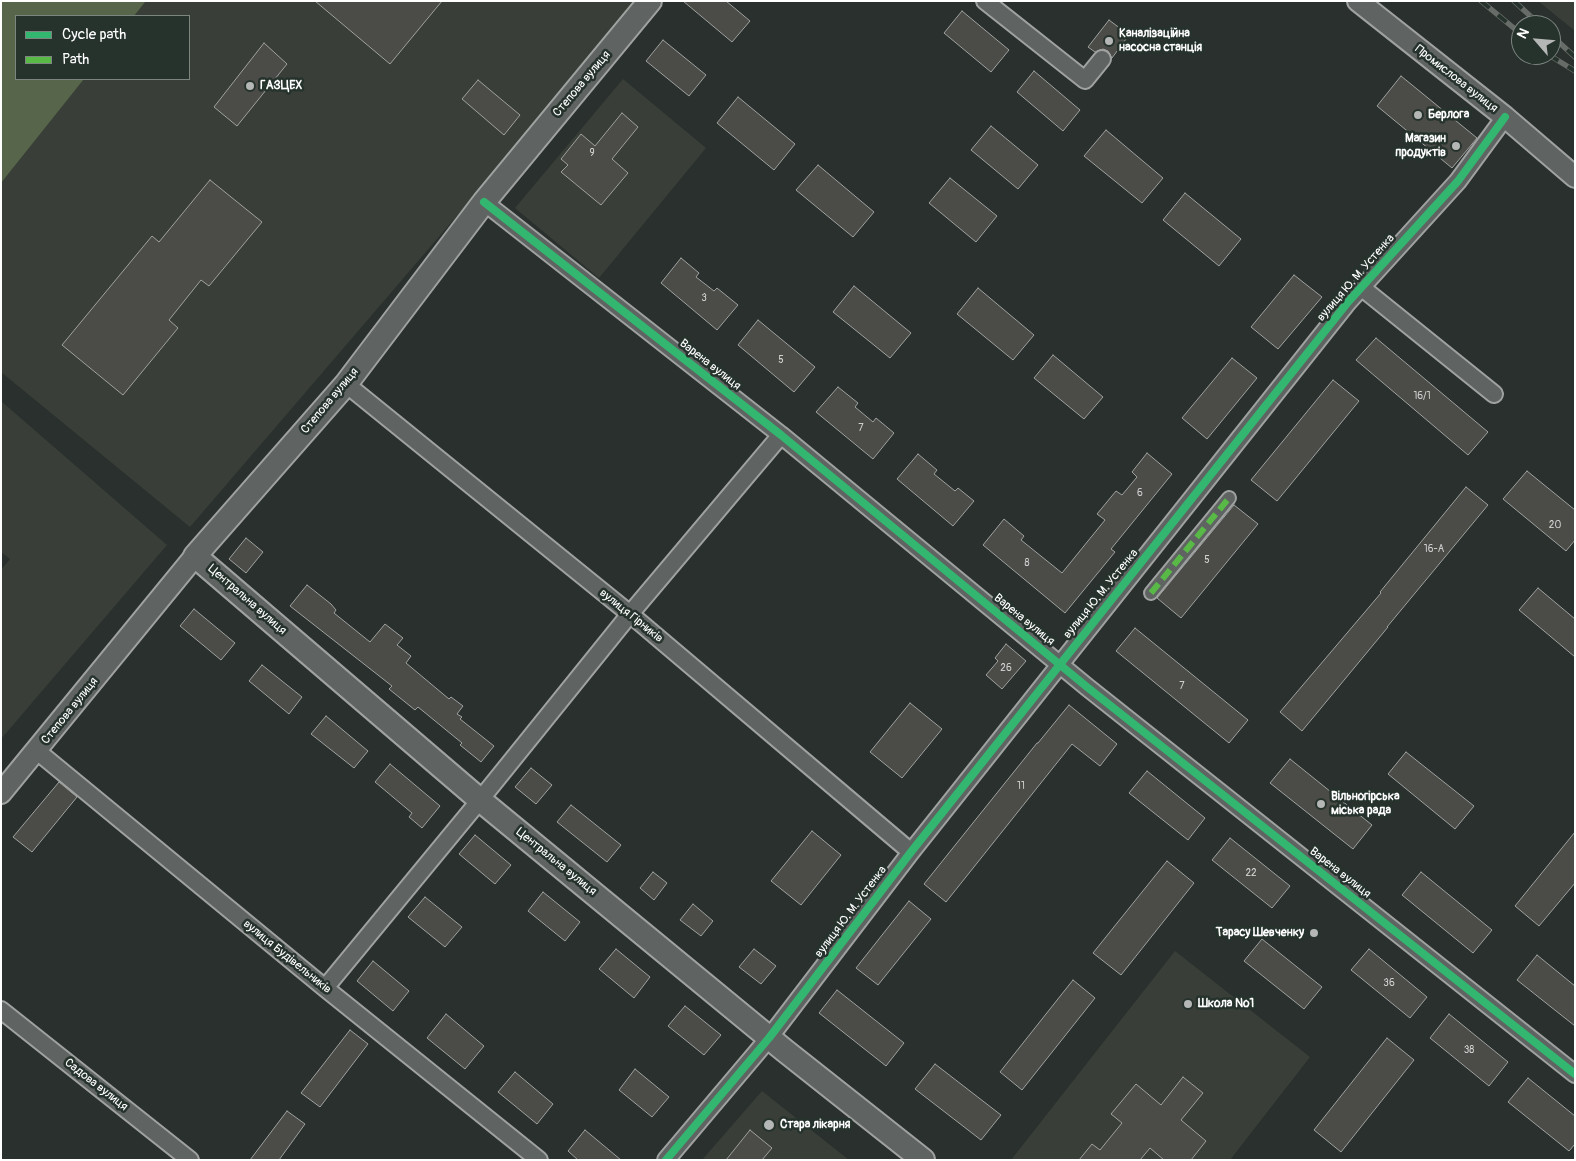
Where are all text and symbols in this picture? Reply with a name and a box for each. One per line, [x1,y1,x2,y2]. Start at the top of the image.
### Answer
legend [15,15,190,80]
north arrow [1511,15,1561,65]
text: Cycle path [62,25,126,44]
text: N [1513,25,1533,41]
place label: Каналізаційна насосна станція [1119,27,1202,55]
marker: Каналізаційна насосна станція [1103,35,1115,47]
street label: Промислова вулиця [1412,42,1500,116]
street label: Степова вулиця [550,48,614,120]
text: Path [62,50,89,69]
place label: ГАЗЦЕХ [260,79,302,93]
marker: ГАЗЦЕХ [244,80,256,92]
place label: Берлога [1428,108,1469,122]
marker: Берлога [1412,109,1424,121]
place label: Магазин продуктів [1395,132,1446,160]
marker: Магазин продуктів [1450,140,1462,152]
house number: 9 [589,147,595,159]
street label: вулиця Ю. М. Устенка [1314,232,1398,324]
house number: 3 [701,292,707,304]
street label: Варена вулиця [676,337,744,393]
house number: 5 [778,354,784,366]
street label: Степова вулиця [298,365,362,437]
house number: 16/1 [1413,390,1431,402]
house number: 7 [858,422,864,434]
house number: 6 [1137,487,1143,499]
house number: 20 [1549,519,1561,531]
house number: 16-А [1424,543,1444,555]
street label: вулиця Ю. М. Устенка [1061,546,1141,642]
house number: 5 [1204,554,1210,566]
house number: 8 [1024,557,1030,569]
street label: Центральна вулиця [205,562,289,638]
street label: вулиця Гірників [596,586,666,646]
street label: Варена вулиця [991,591,1057,649]
house number: 26 [1000,662,1012,674]
street label: Степова вулиця [39,675,101,747]
house number: 7 [1179,680,1185,692]
house number: 11 [1017,780,1025,792]
place label: Вільногірська міська рада [1331,790,1399,818]
marker: Вільногірська міська рада [1315,798,1327,810]
street label: Центральна вулиця [513,825,599,899]
street label: Варена вулиця [1306,845,1374,901]
street label: вулиця Ю. М. Устенка [812,863,890,961]
house number: 22 [1245,867,1257,879]
street label: вулиця Будівельників [240,917,334,997]
place label: Тарасу Шевченку [1216,926,1304,940]
marker: Тарасу Шевченку [1308,927,1320,939]
house number: 36 [1383,977,1395,989]
place label: Школа №1 [1198,997,1254,1011]
marker: Школа №1 [1182,998,1194,1010]
house number: 38 [1464,1044,1474,1056]
street label: Садова вулиця [61,1056,131,1114]
marker: Стара лікарня [762,1118,776,1132]
place label: Стара лікарня [780,1118,850,1132]

